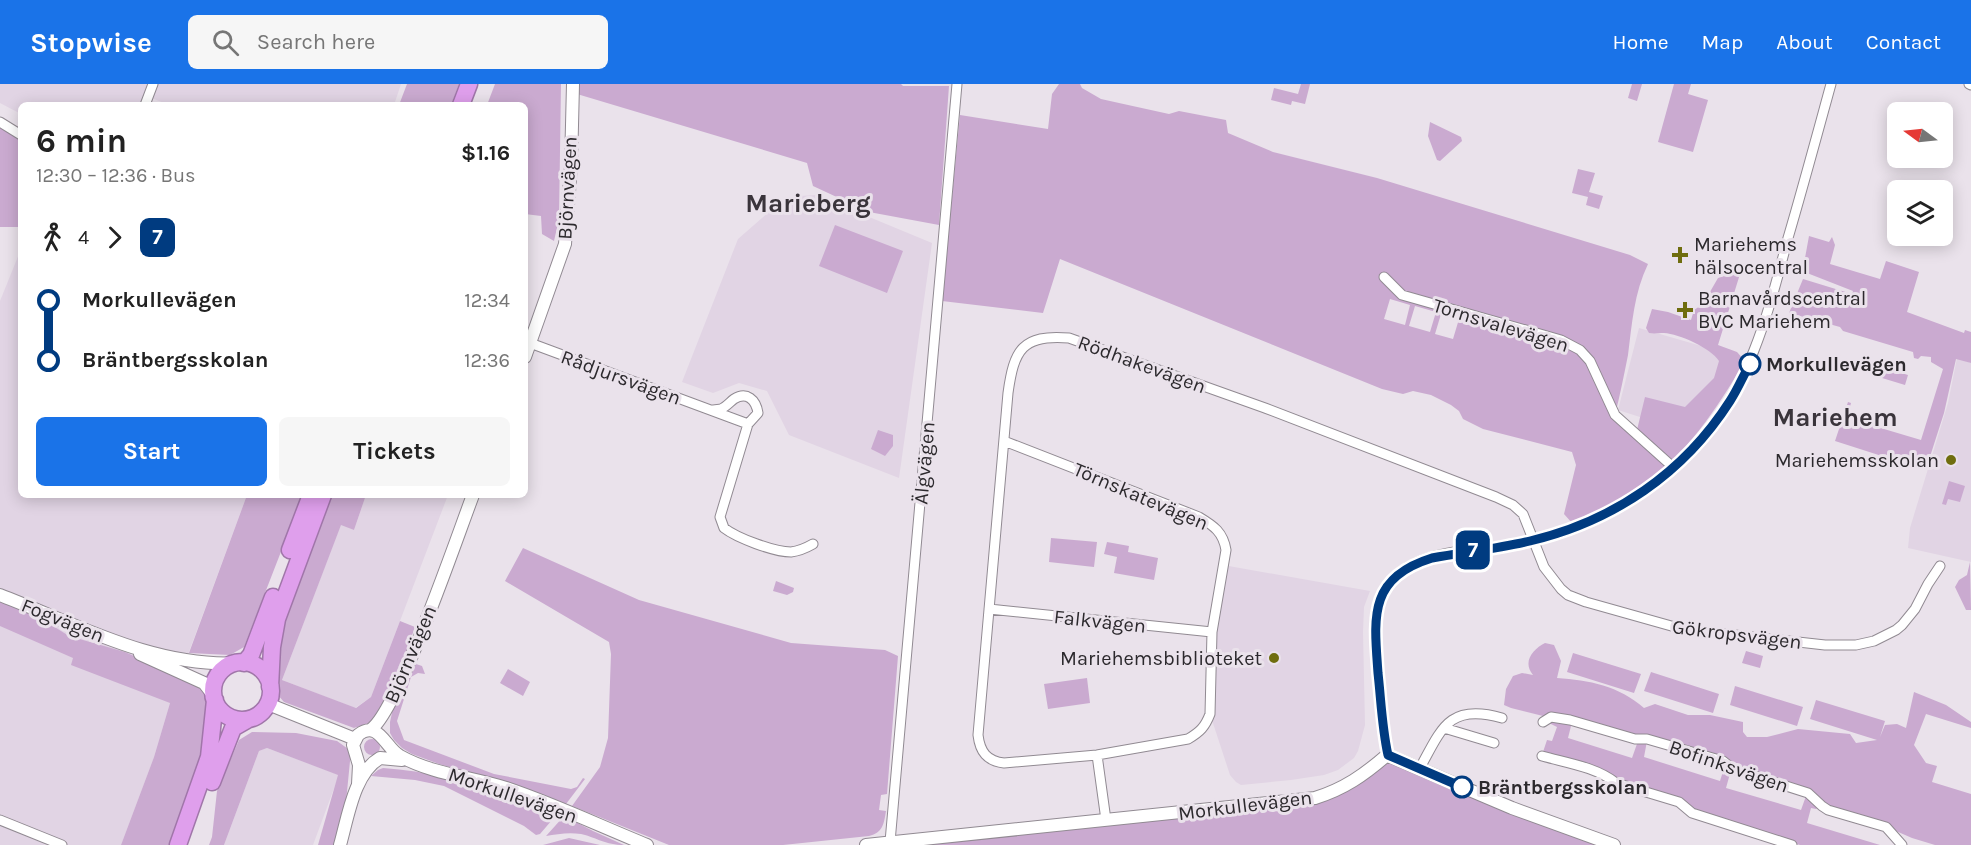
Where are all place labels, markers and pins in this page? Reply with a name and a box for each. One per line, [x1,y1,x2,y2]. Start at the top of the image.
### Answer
place label: Mariehems hälsocentral [1694,233,1808,279]
marker: Mariehems hälsocentral [1671,246,1689,264]
place label: Barnavårdscentral BVC Mariehem [1698,287,1866,333]
marker: Barnavårdscentral BVC Mariehem [1676,301,1694,319]
marker: Morkullevägen [1739,353,1761,375]
place label: Morkullevägen [1766,353,1907,376]
place label: Mariehemsskolan [1775,449,1939,472]
marker: Mariehemsskolan [1944,453,1958,467]
place label: Mariehemsbiblioteket [1060,647,1262,670]
marker: Mariehemsbiblioteket [1267,651,1281,665]
marker: Bräntbergsskolan [1451,776,1473,798]
place label: Bräntbergsskolan [1478,776,1648,799]

